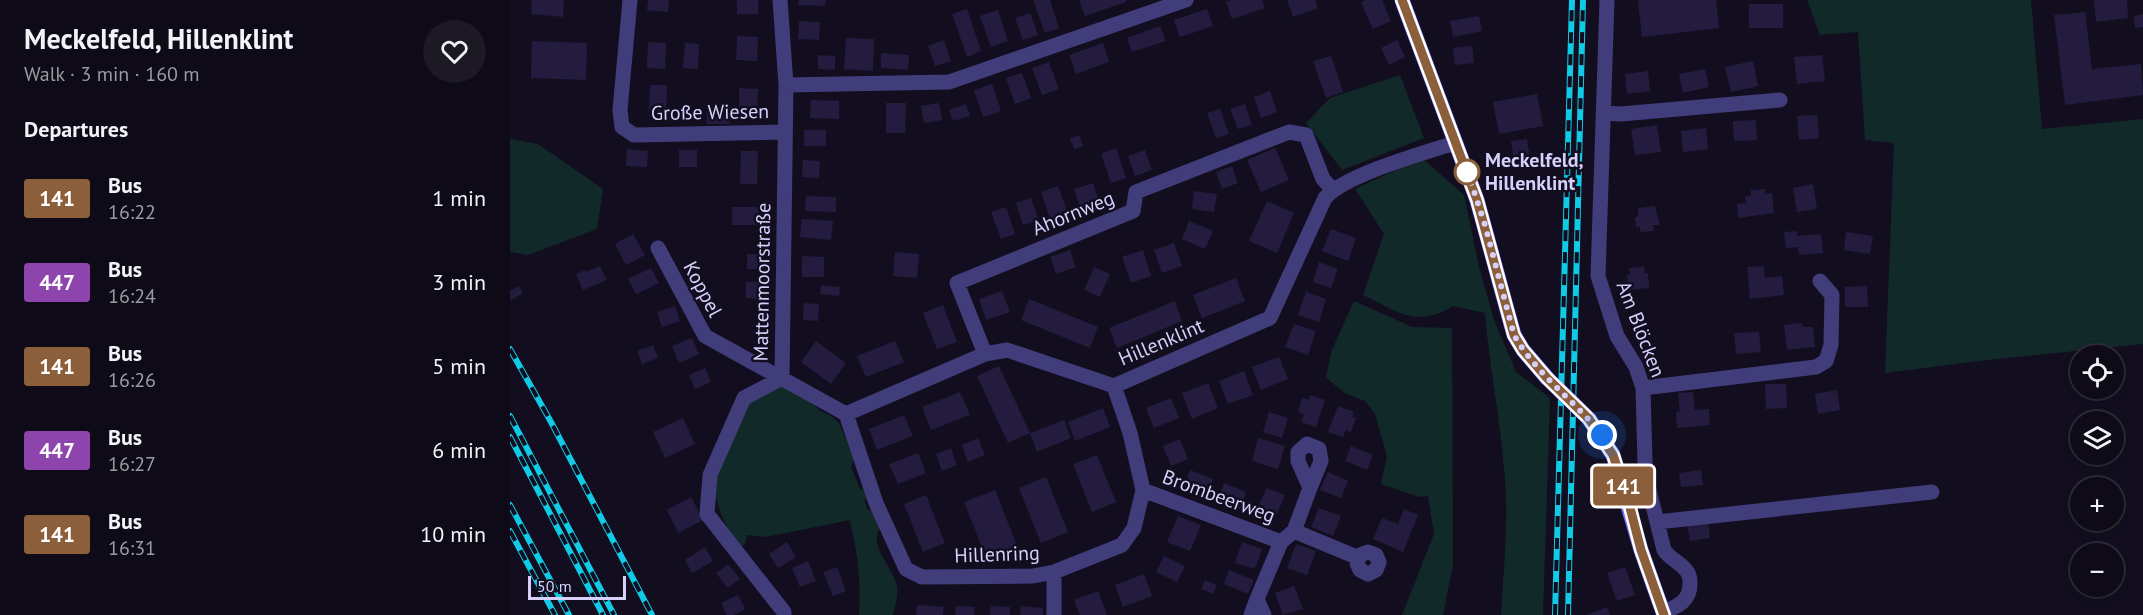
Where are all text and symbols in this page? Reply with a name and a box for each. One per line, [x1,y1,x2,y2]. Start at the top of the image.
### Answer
text: Meckelfeld, Hillenklint [24,20,293,57]
button: heart [423,20,486,83]
text: Walk · 3 min · 160 m [24,61,200,87]
street label: Große Wiesen [651,98,769,126]
text: Departures [24,115,128,143]
place label: Meckelfeld, Hillenklint [1485,147,1584,196]
marker: Meckelfeld, Hillenklint [1454,159,1480,185]
text: Bus [108,171,142,199]
text: 1 min [432,184,486,212]
text: 141 [39,185,75,212]
street label: Ahornweg [1028,185,1118,241]
text: 16:22 [108,199,156,225]
street label: Mattenmoorstraße [748,202,776,362]
text: Bus [108,255,142,283]
street label: Koppel [678,257,729,322]
text: 3 min [432,268,486,296]
text: 447 [39,269,75,296]
street label: Am Blöcken [1611,277,1671,381]
text: 16:24 [108,283,156,309]
street label: Hillenklint [1114,312,1208,372]
text: Bus [108,339,142,367]
map controls [2070,345,2124,597]
button: locate [2070,345,2124,399]
text: 5 min [432,352,486,380]
text: 141 [39,353,75,380]
text: 16:26 [108,367,156,393]
button: layers [2070,411,2124,465]
your location [1587,420,1617,450]
text: Bus [108,423,142,451]
text: 6 min [432,436,486,464]
text: 447 [39,437,75,464]
text: 16:27 [108,451,156,477]
street label: Brombeerweg [1159,464,1279,528]
line badge: 141 [1588,466,1658,506]
text: 141 [1605,473,1641,500]
button: + [2070,477,2124,531]
text: Bus [108,507,142,535]
text: 10 min [420,520,486,548]
text: 141 [39,521,75,548]
text: 16:31 [108,535,156,561]
street label: Hillenring [954,540,1040,568]
button: − [2070,543,2124,597]
scale bar [528,573,626,600]
text: 50 m [537,576,572,596]

